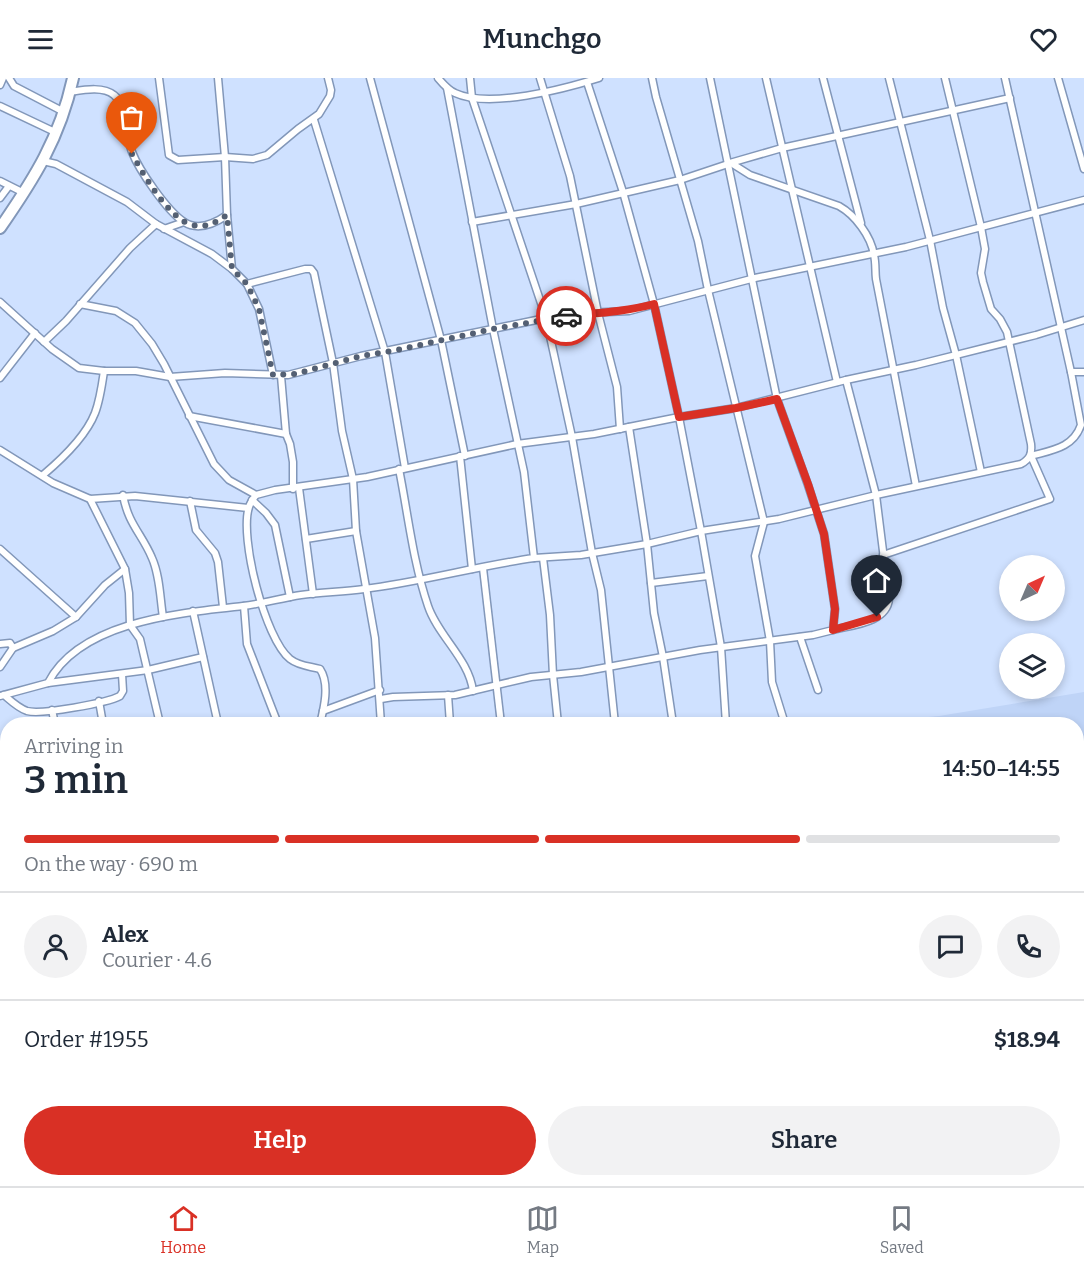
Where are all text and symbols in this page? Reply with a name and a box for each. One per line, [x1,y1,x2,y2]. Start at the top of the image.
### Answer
icon: menu [24,23,57,56]
text: Munchgo [482,23,602,55]
icon: heart [1027,23,1060,56]
pin [106,92,157,154]
icon: bag [115,101,148,134]
courier [536,286,596,346]
icon: car [550,300,583,333]
pin [851,555,902,617]
north arrow [999,555,1065,621]
map controls [999,555,1065,699]
icon: home [860,564,893,597]
button: layers [999,633,1065,699]
text: Arriving in [24,734,123,758]
text: 14:50–14:55 [943,755,1060,782]
text: 3 min [24,757,128,803]
text: On the way · 690 m [24,852,198,876]
button: person [24,915,87,978]
button: chat [919,915,982,978]
button: phone [997,915,1060,978]
text: Alex [102,921,148,948]
text: Courier · 4.6 [102,948,212,972]
text: Order #1955 [24,1026,148,1053]
text: $18.94 [994,1026,1060,1053]
button: Help [24,1106,536,1175]
button: Share [548,1106,1060,1175]
tab: Home [160,1202,206,1257]
tab: Map [526,1202,559,1257]
tab: Saved [880,1202,924,1257]

